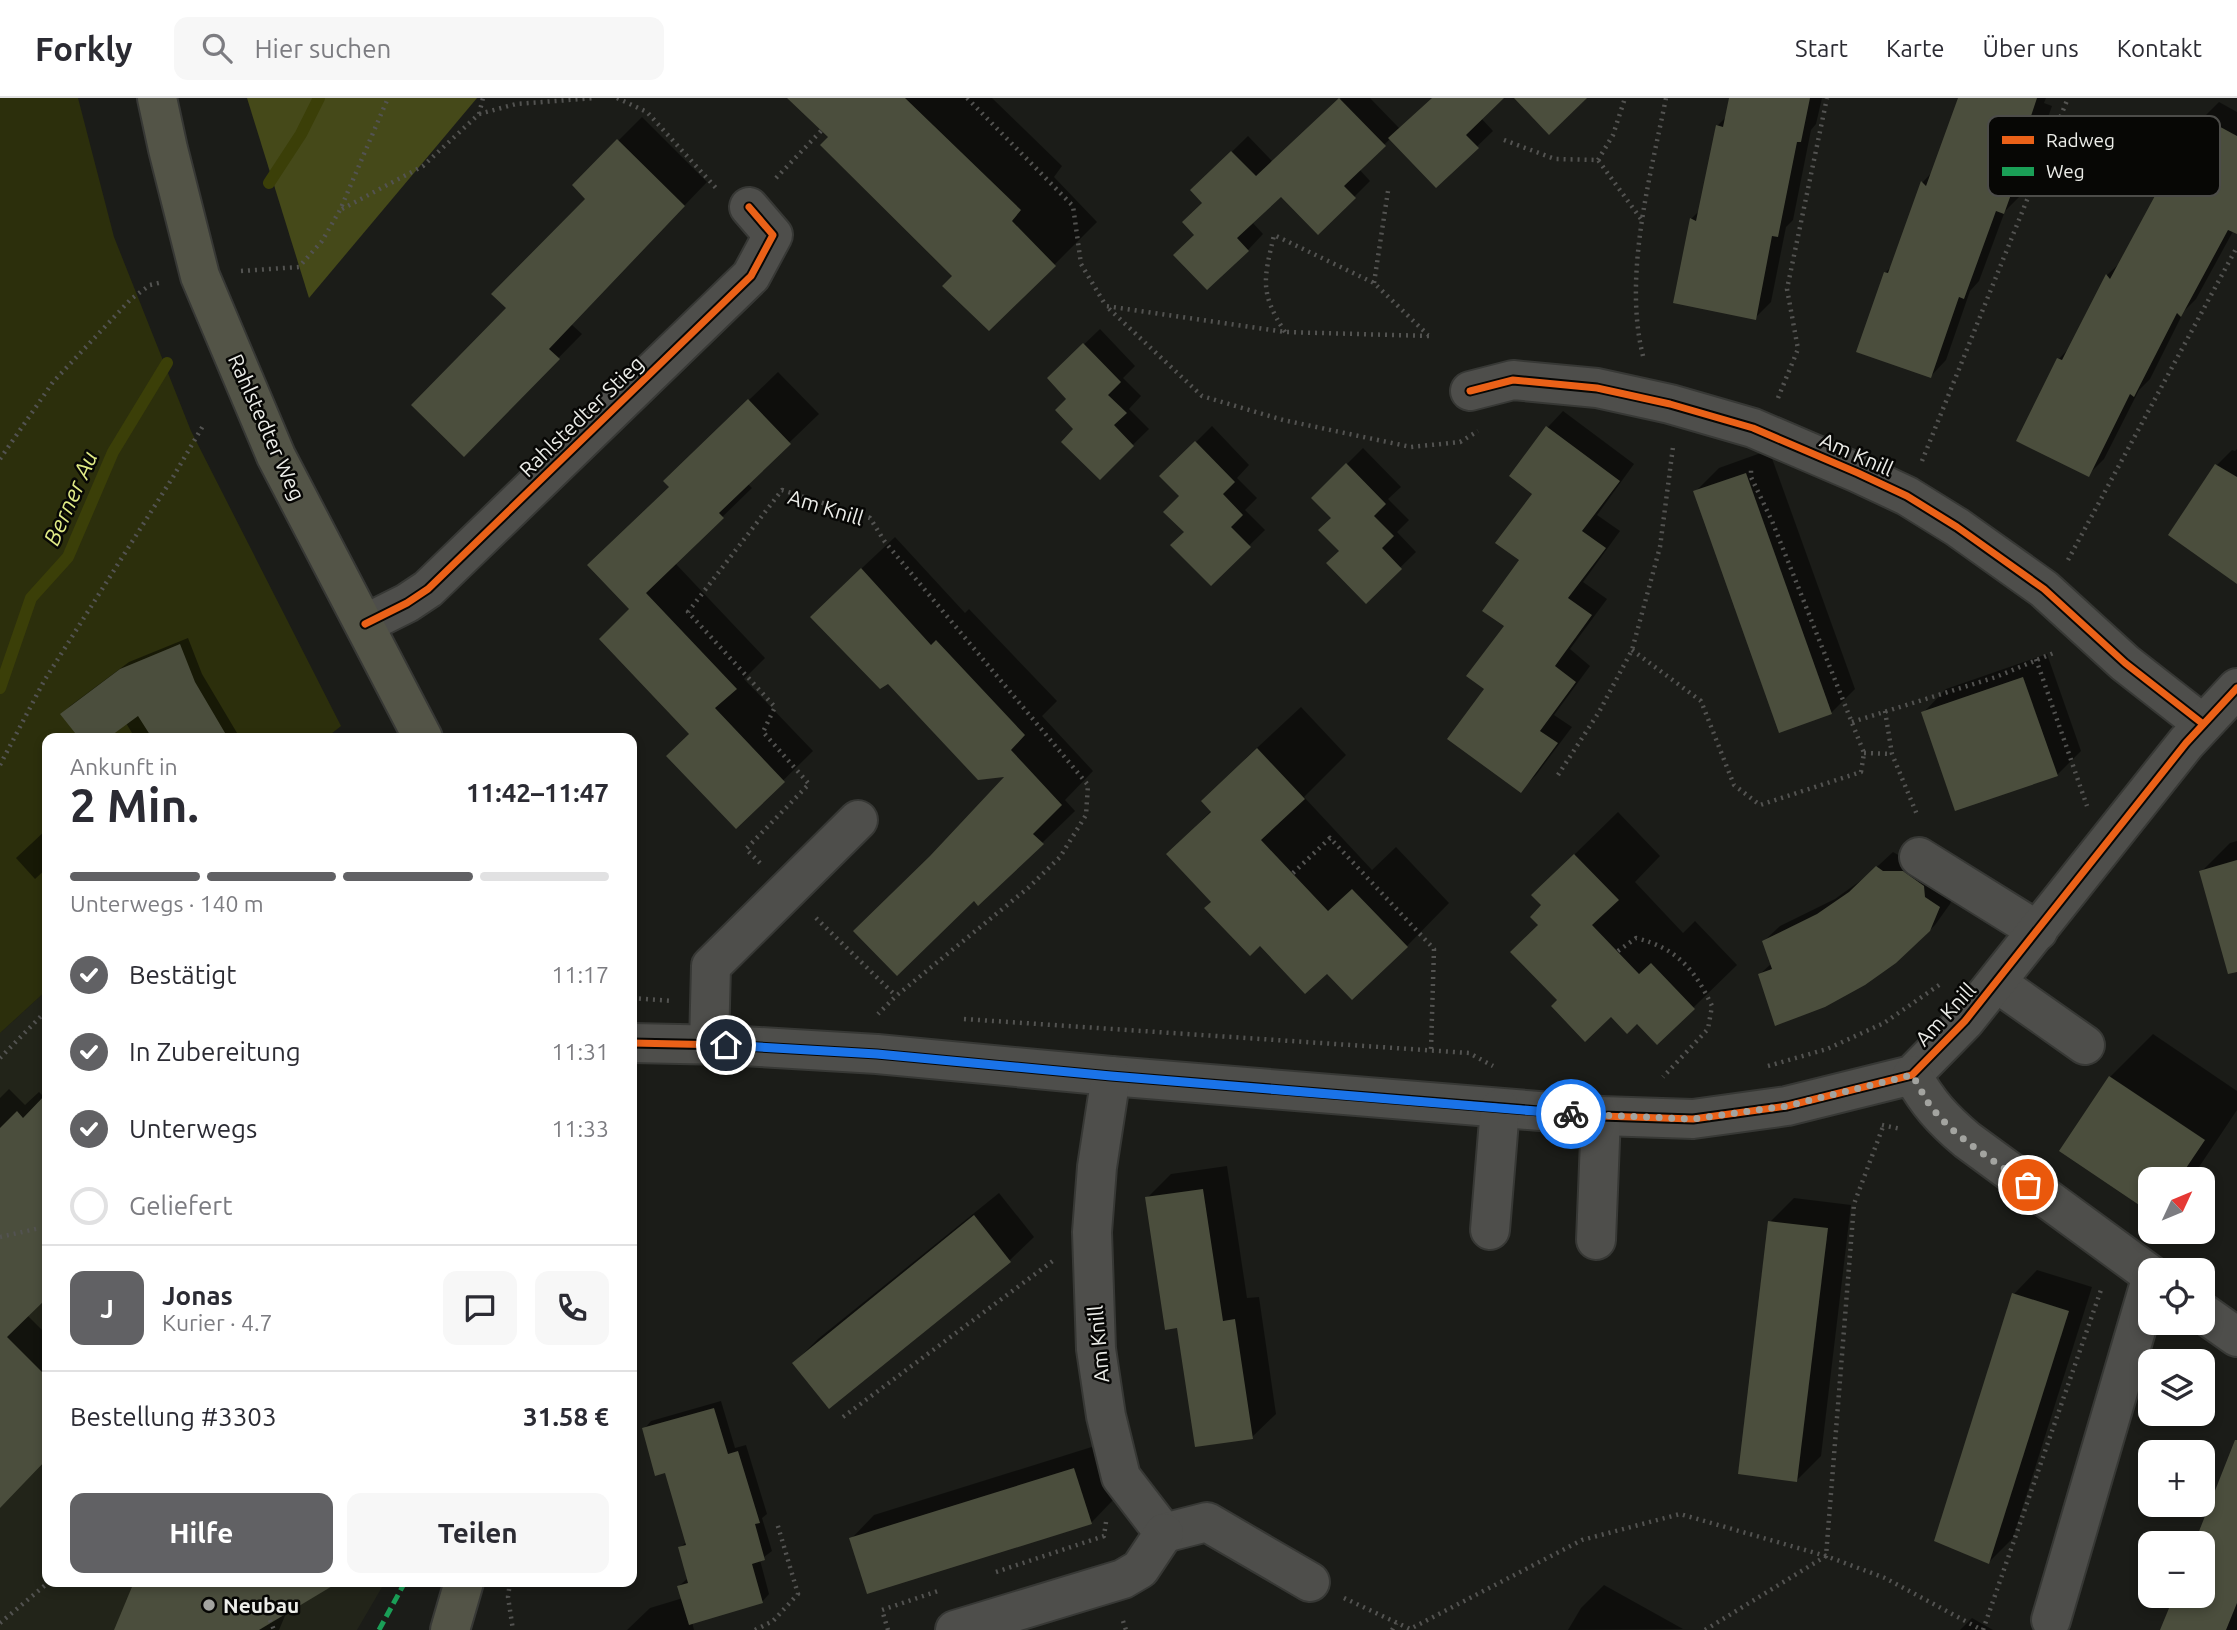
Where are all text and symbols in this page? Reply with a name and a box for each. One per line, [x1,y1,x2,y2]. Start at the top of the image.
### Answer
search box [174,17,664,80]
icon: search [198,29,236,67]
text: Forkly [35,30,132,67]
text: Hier suchen [254,34,391,63]
text: Start [1795,35,1848,62]
text: Karte [1886,35,1945,62]
text: Über uns [1983,35,2079,62]
text: Kontakt [2117,35,2202,62]
legend [1988,116,2220,196]
text: Radweg [2046,129,2115,151]
text: Weg [2046,160,2085,182]
street label: Rahlstedter Weg [224,350,310,504]
street label: Rahlstedter Stieg [514,351,648,481]
street label: Am Knill [1817,427,1897,481]
water label: Berner Au [38,447,102,549]
street label: Am Knill [785,484,867,530]
text: Ankunft in [70,754,178,779]
text: 11:42–11:47 [466,778,609,807]
text: 2 Min. [70,779,199,831]
text: Unterwegs · 140 m [70,891,264,916]
icon: check [70,956,108,994]
text: Bestätigt [129,960,236,989]
text: 11:17 [551,962,609,987]
street label: Am Knill [1910,977,1980,1051]
pin [696,1015,756,1075]
icon: home [707,1026,745,1064]
icon: check [70,1033,108,1071]
text: In Zubereitung [129,1037,301,1066]
text: 11:31 [551,1039,609,1064]
courier [1536,1079,1606,1149]
icon: bike [1552,1095,1590,1133]
icon: check [70,1110,108,1148]
text: Unterwegs [129,1114,257,1143]
text: 11:33 [551,1116,609,1141]
pin [1998,1155,2058,1215]
icon: bag [2009,1166,2047,1204]
north arrow [2138,1167,2216,1244]
map controls [2138,1167,2215,1608]
text: Geliefert [129,1191,232,1220]
button: locate [2138,1258,2215,1335]
button: chat [443,1271,517,1345]
button: phone [535,1271,609,1345]
text: Jonas [162,1281,233,1310]
text: J [100,1294,114,1323]
street label: Am Knill [1083,1304,1113,1384]
text: Kurier · 4.7 [162,1310,273,1335]
button: layers [2138,1349,2215,1426]
text: Bestellung #3303 [70,1402,277,1431]
text: 31.58 € [523,1402,609,1431]
button: + [2138,1440,2215,1517]
button: Hilfe [70,1493,333,1573]
button: Teilen [347,1493,609,1573]
button: − [2138,1531,2215,1608]
place label: Neubau [223,1593,299,1617]
marker: Neubau [201,1597,217,1613]

